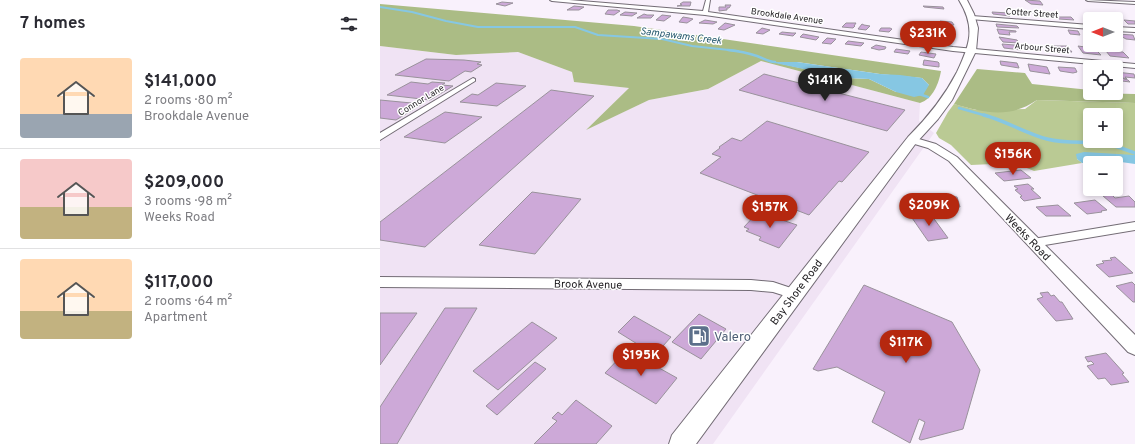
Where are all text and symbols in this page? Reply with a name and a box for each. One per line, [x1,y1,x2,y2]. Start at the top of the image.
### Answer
street label: Brookdale Avenue [750,6,824,27]
street label: Cotter Street [1005,6,1059,21]
north arrow [1083,12,1123,52]
map controls [1083,12,1123,196]
text: 7 homes [20,13,86,35]
icon: filters [338,13,360,35]
pin: $231K [900,21,956,55]
water label: Sampawams Creek [639,25,723,48]
text: $231K [909,26,947,42]
street label: Arbour Street [1014,41,1070,56]
button: locate [1083,60,1123,100]
pin: $141K [797,68,853,102]
text: $141,000 [144,71,217,93]
text: $141K [807,73,843,89]
icon: home [52,74,100,122]
street label: Connor Lane [396,82,446,118]
text: 2 rooms · 80 m² [144,93,233,109]
button: + [1083,108,1123,148]
text: Brookdale Avenue [144,109,249,125]
pin: $156K [985,142,1041,176]
text: $156K [994,147,1032,163]
button: − [1083,156,1123,196]
text: $209,000 [144,172,224,194]
icon: home [52,175,100,223]
pin: $209K [901,193,957,227]
text: 3 rooms · 98 m² [144,194,232,210]
pin: $157K [742,195,798,229]
text: $209K [908,198,950,214]
text: $157K [751,200,789,216]
text: Weeks Road [144,210,215,226]
street label: Weeks Road [1001,211,1053,264]
street label: Bay Shore Road [768,257,826,328]
text: $117,000 [144,272,213,294]
icon: home [52,275,100,323]
street label: Brook Avenue [554,277,622,293]
text: 2 rooms · 64 m² [144,294,232,310]
text: Apartment [144,310,207,326]
fuel station icon: Valero [686,323,712,349]
place label: Valero [714,330,751,346]
pin: $117K [878,330,934,364]
text: $117K [889,335,923,351]
pin: $195K [613,343,669,377]
text: $195K [622,348,660,364]

